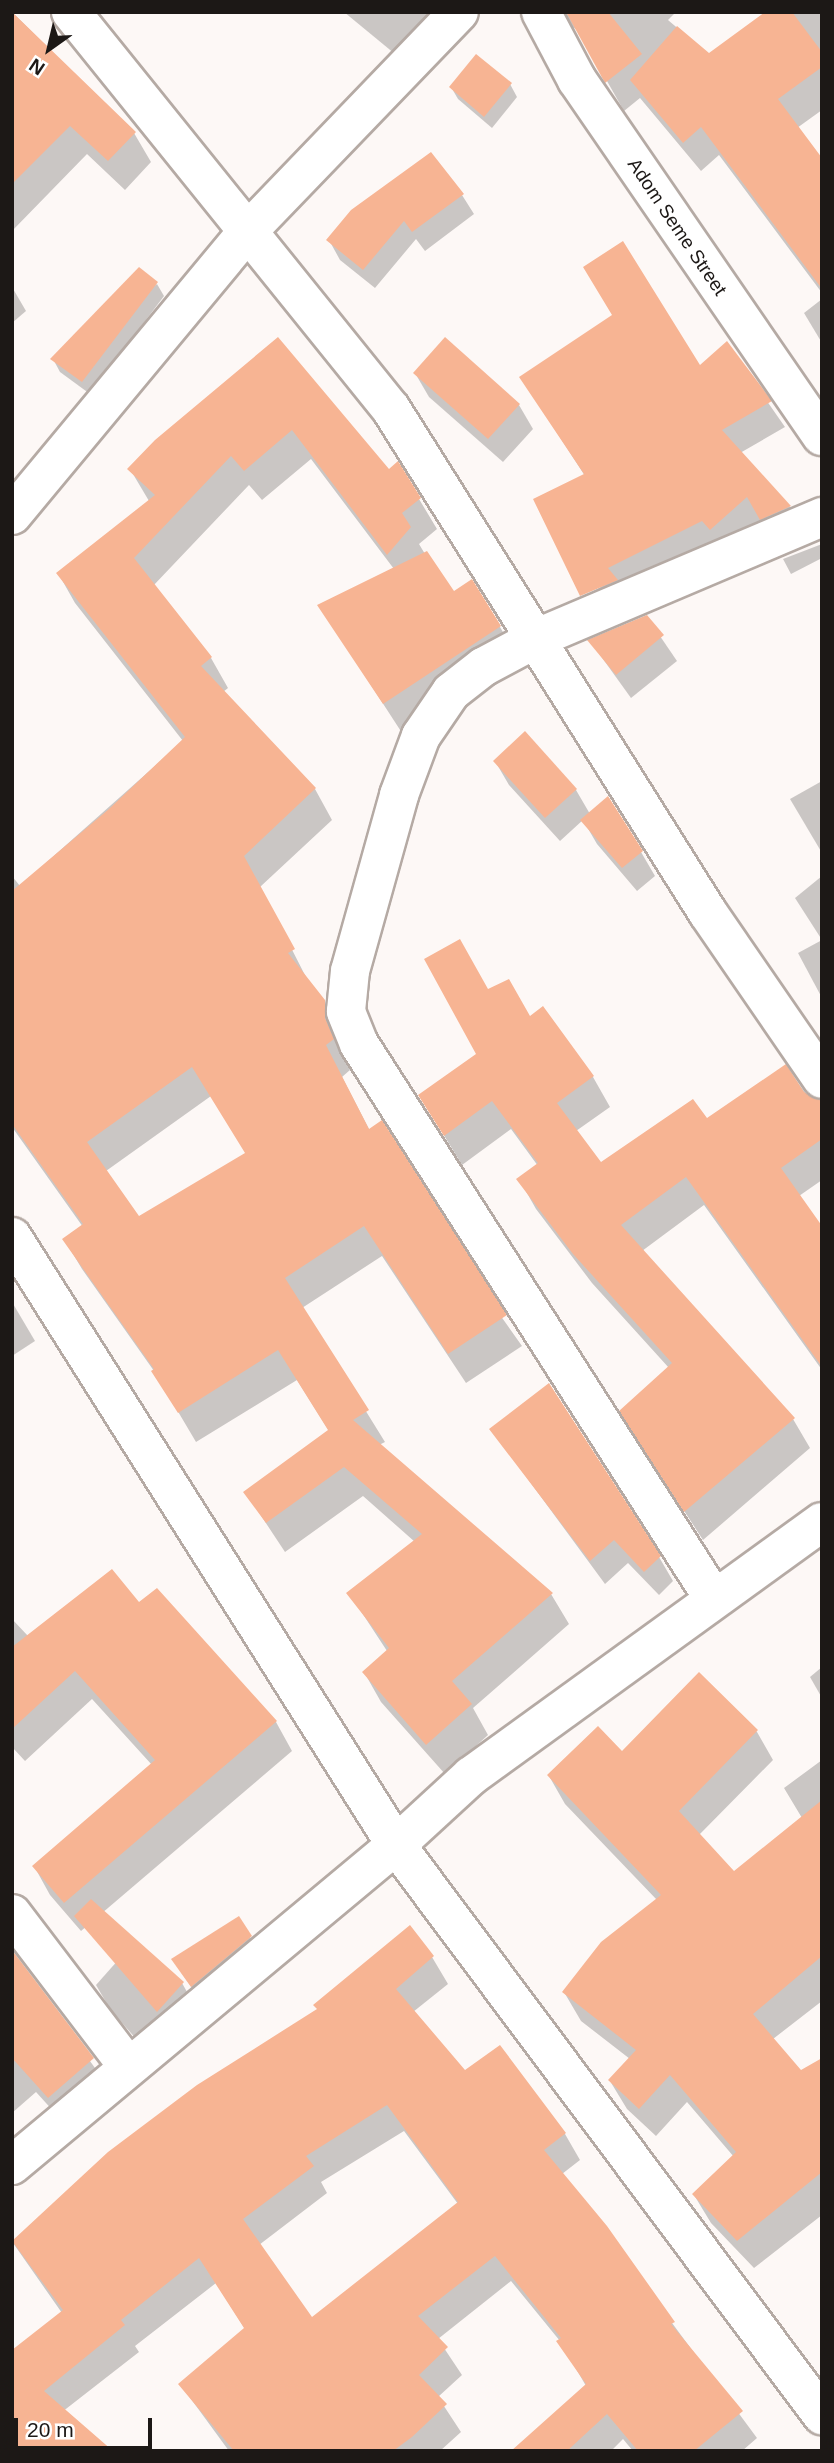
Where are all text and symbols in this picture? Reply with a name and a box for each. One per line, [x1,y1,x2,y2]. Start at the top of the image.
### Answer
north arrow [14,14,84,84]
text: N [25,54,49,79]
street label: Adom Seme Street [623,154,731,300]
scale bar [18,2404,156,2448]
text: 20 m [27,2418,74,2441]

